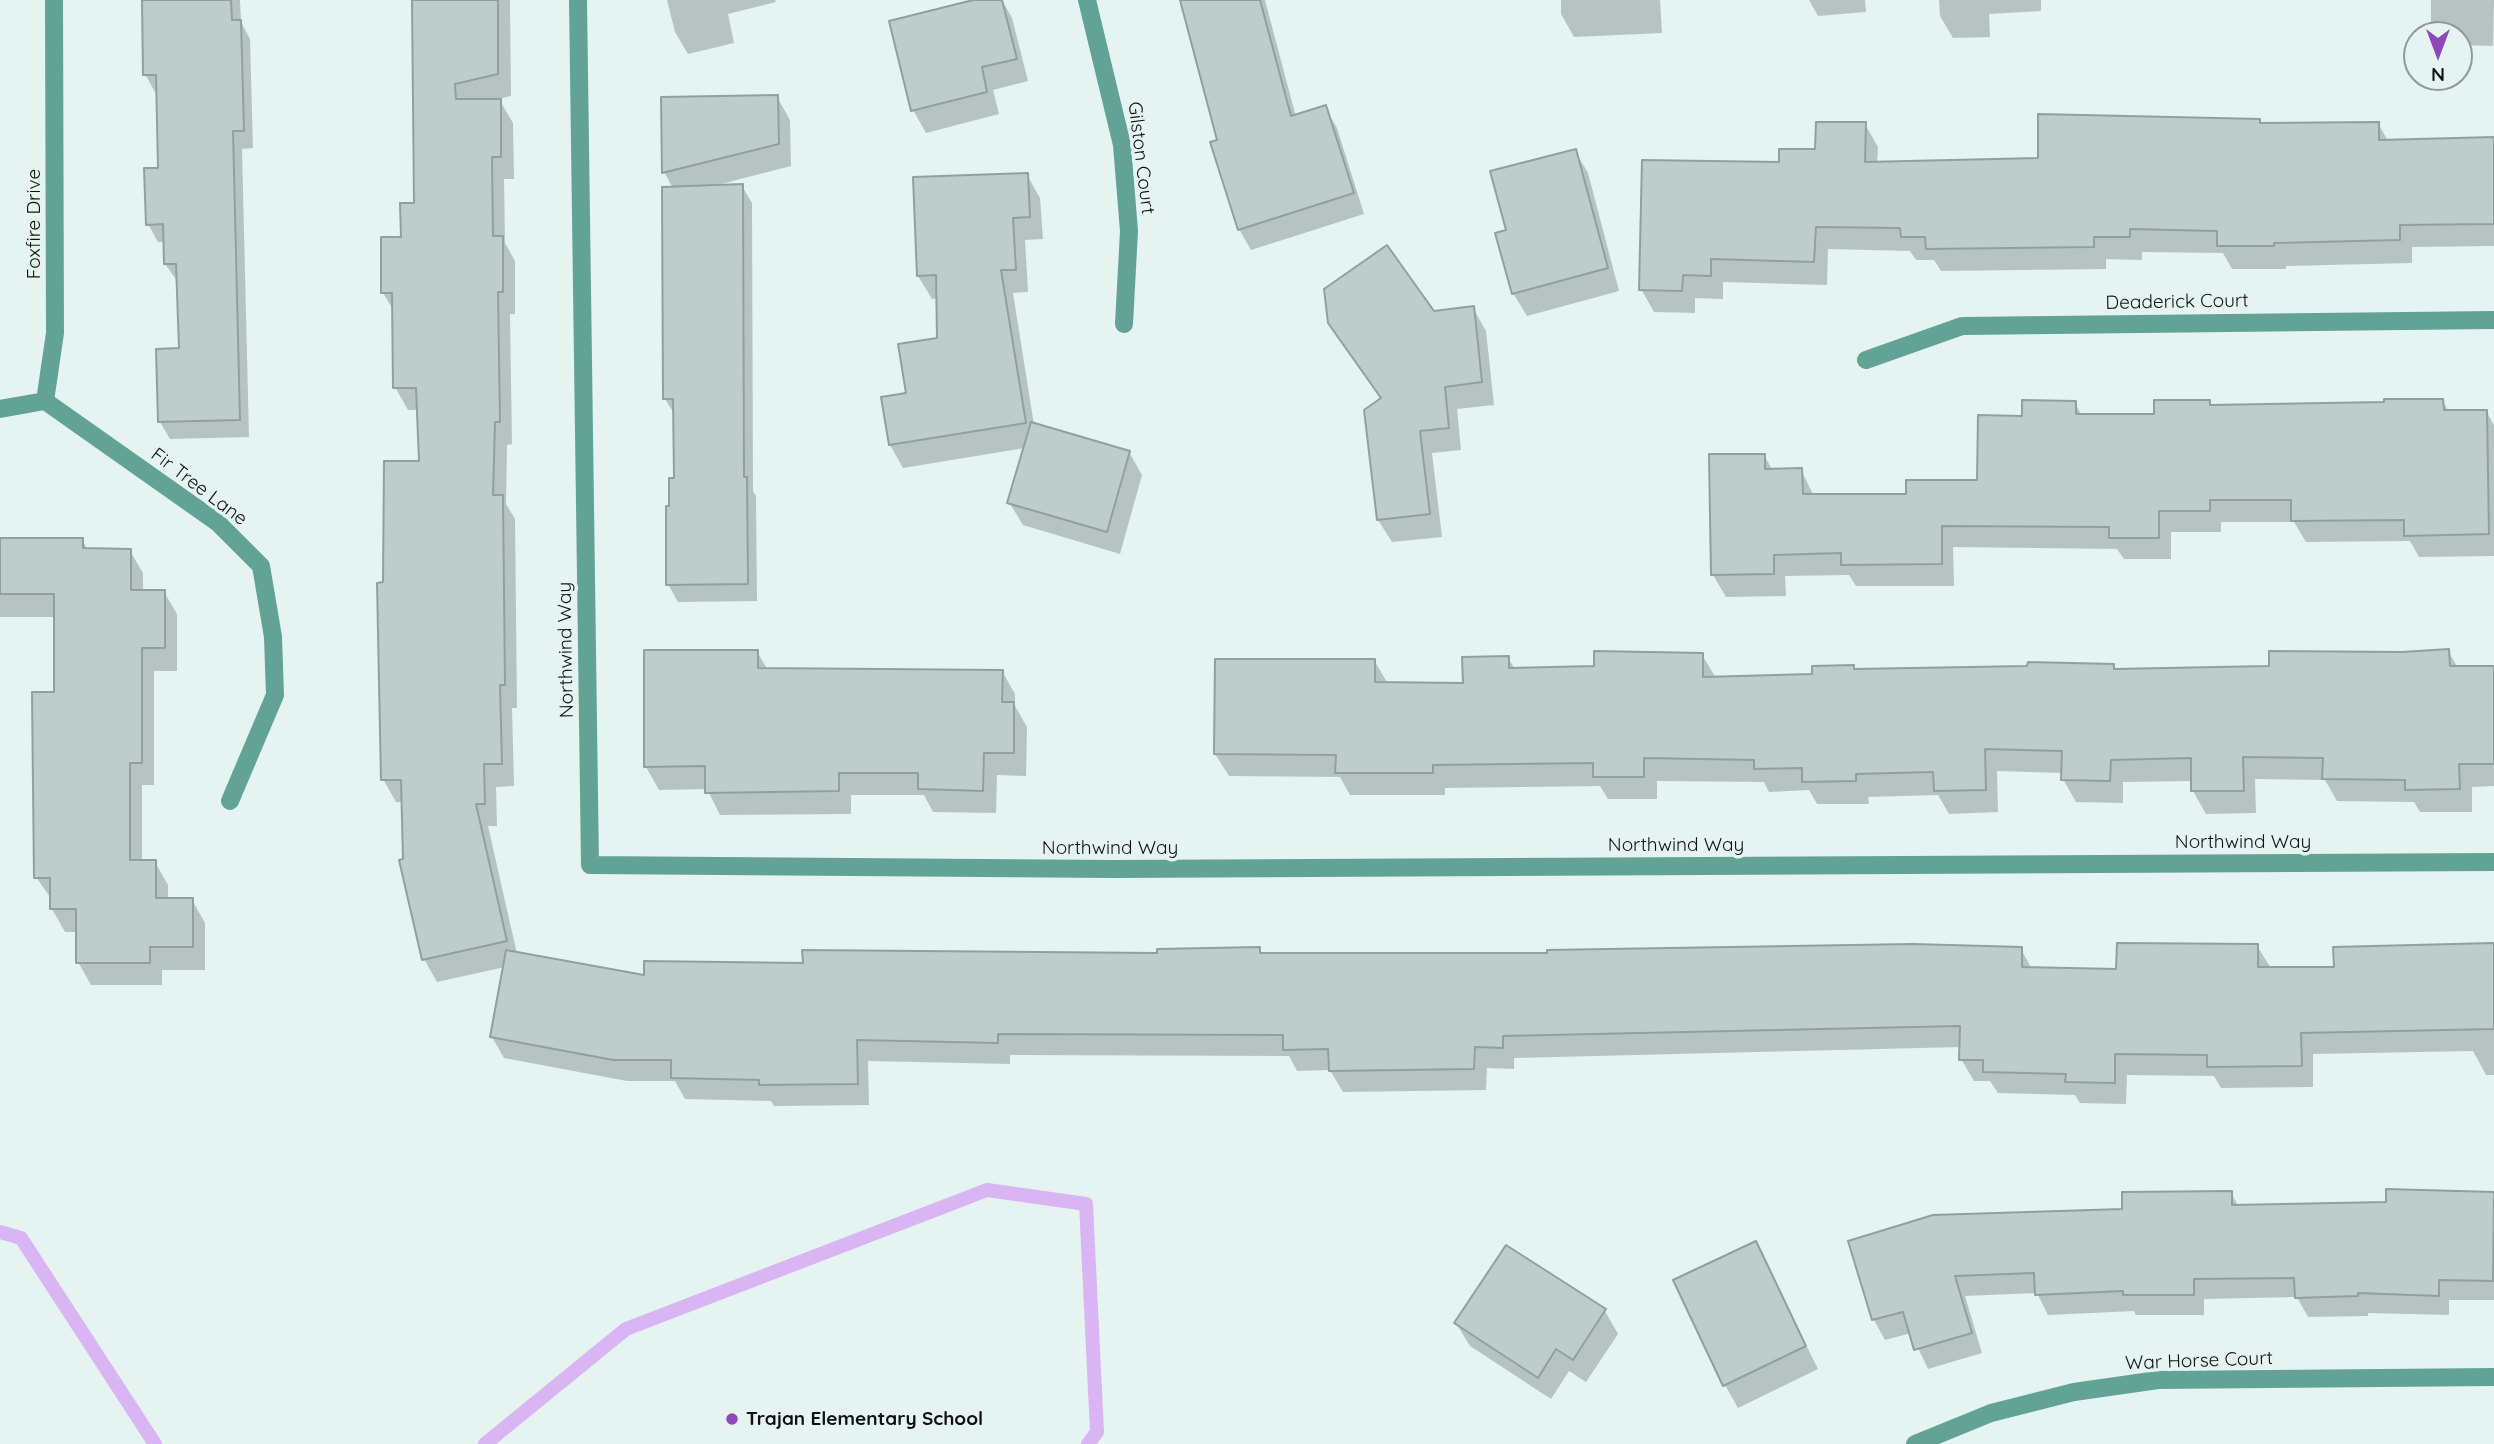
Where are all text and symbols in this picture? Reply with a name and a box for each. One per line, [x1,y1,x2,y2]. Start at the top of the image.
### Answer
north arrow [2403,21,2473,91]
text: N [2431,63,2445,87]
street label: Gilston Court [1123,101,1159,215]
street label: Foxfire Drive [23,169,45,279]
street label: Deaderick Court [2105,289,2249,315]
street label: Fir Tree Lane [146,443,252,531]
street label: Northwind Way [553,582,579,718]
street label: Northwind Way [2175,831,2311,853]
street label: Northwind Way [1608,834,1744,856]
street label: Northwind Way [1042,837,1178,859]
street label: War Horse Court [2125,1347,2273,1375]
place label: Trajan Elementary School [746,1408,983,1430]
marker: Trajan Elementary School [724,1411,740,1427]

